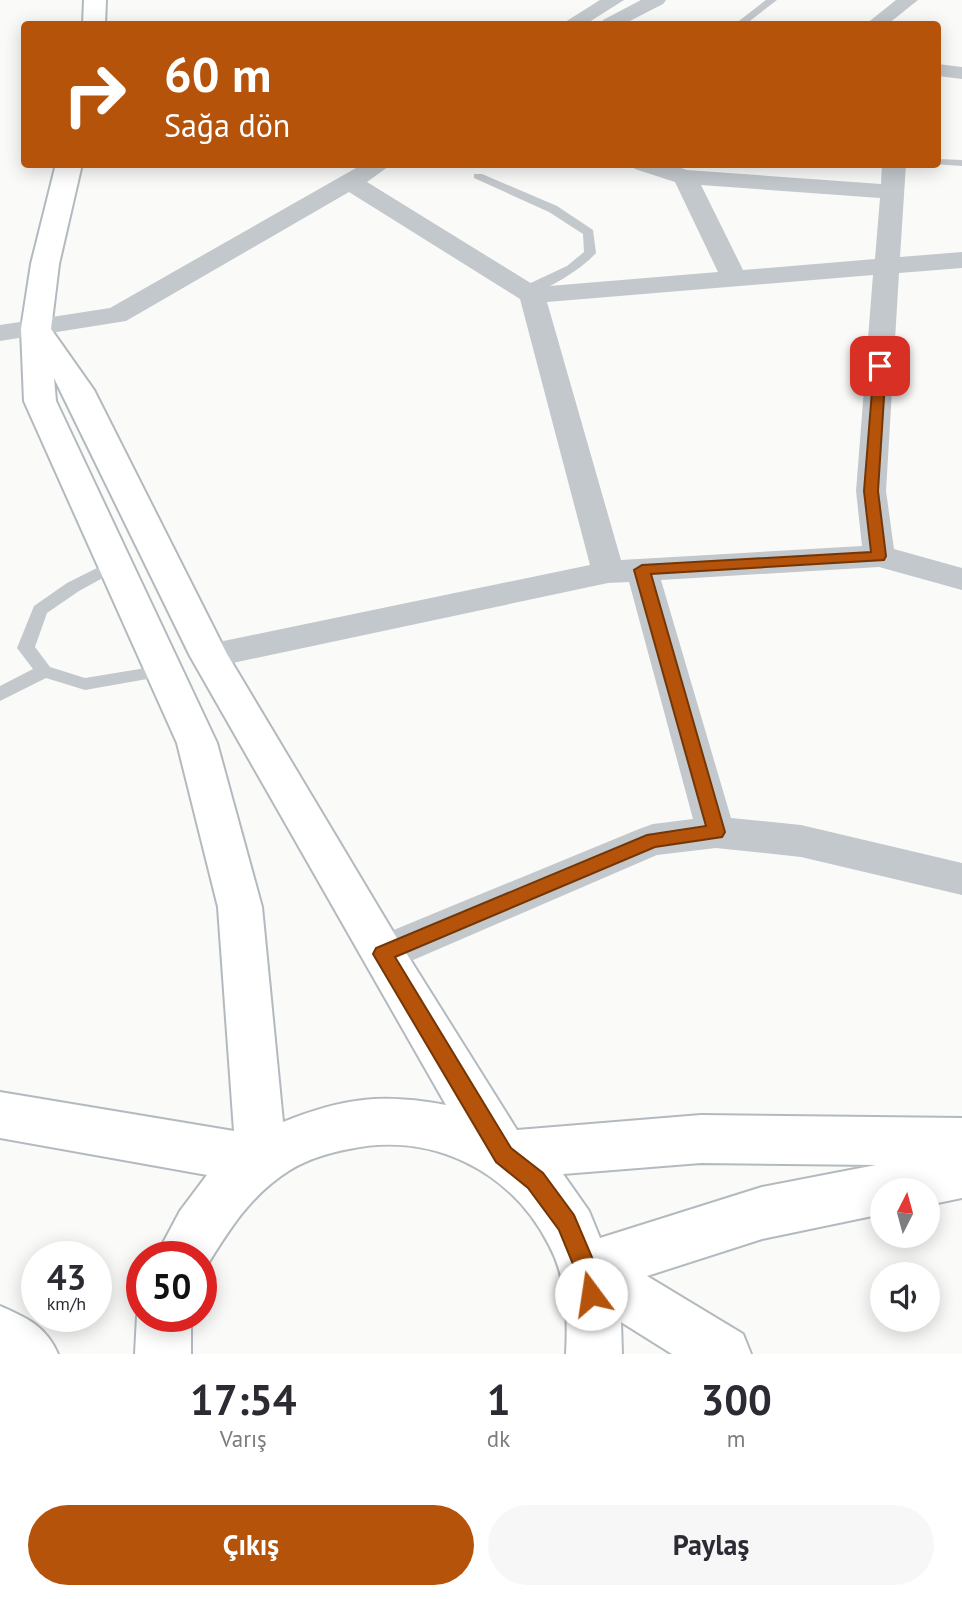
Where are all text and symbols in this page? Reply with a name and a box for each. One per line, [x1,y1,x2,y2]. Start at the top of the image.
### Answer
text: 60 m [164,42,271,106]
icon: right [49,49,140,140]
text: Sağa dön [164,104,290,146]
pin [850,336,910,396]
icon: arrive [861,347,899,385]
north arrow [870,1178,940,1248]
map controls [870,1178,940,1332]
speed limit sign: 50 [126,1241,217,1332]
text: 43 [47,1254,86,1300]
position arrow [554,1257,628,1331]
button: sound [870,1262,940,1332]
text: km/h [47,1292,86,1315]
text: 17:54 [190,1372,297,1427]
text: 1 [487,1372,510,1427]
text: 300 [700,1372,772,1427]
text: Varış [220,1424,267,1453]
text: dk [487,1424,510,1453]
text: m [727,1424,746,1453]
button: Çıkış [28,1505,474,1585]
button: Paylaş [488,1505,934,1585]

